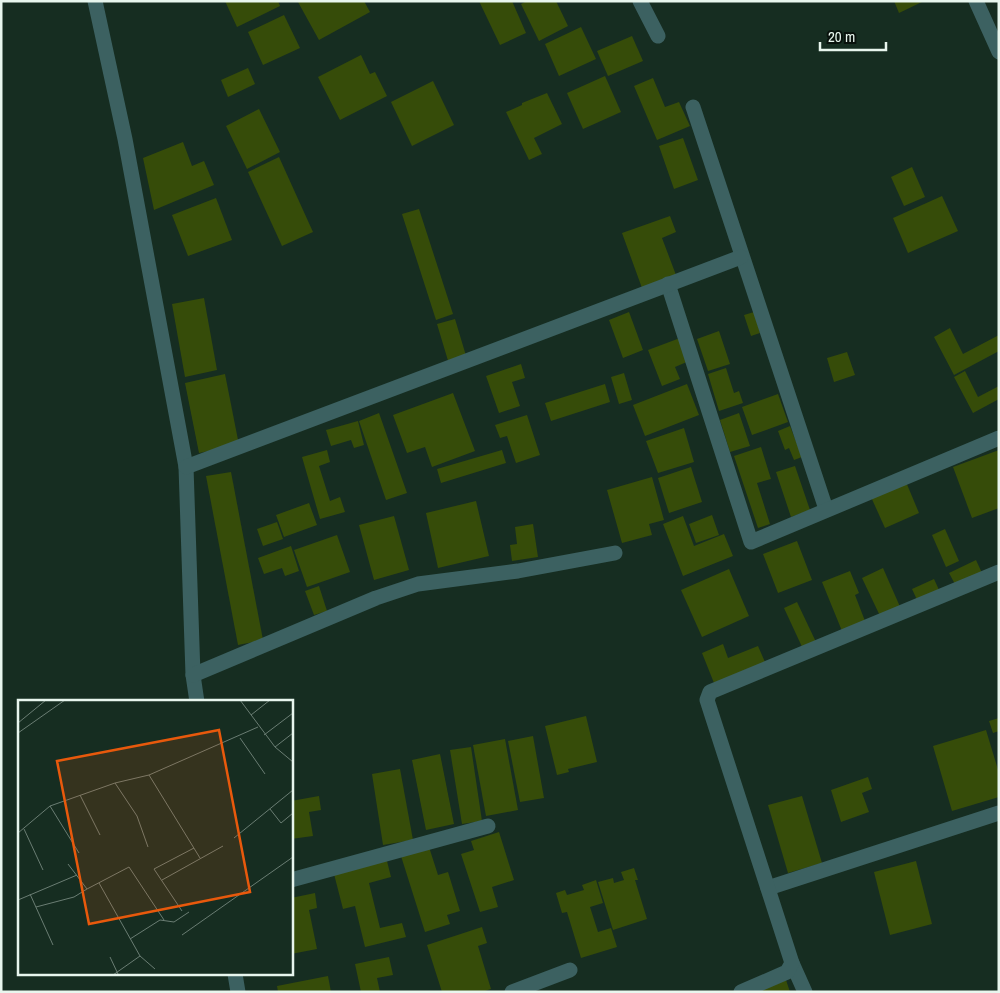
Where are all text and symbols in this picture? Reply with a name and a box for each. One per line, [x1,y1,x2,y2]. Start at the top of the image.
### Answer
scale bar [820,20,886,52]
text: 20 m [828,26,855,47]
inset map [18,700,292,976]

